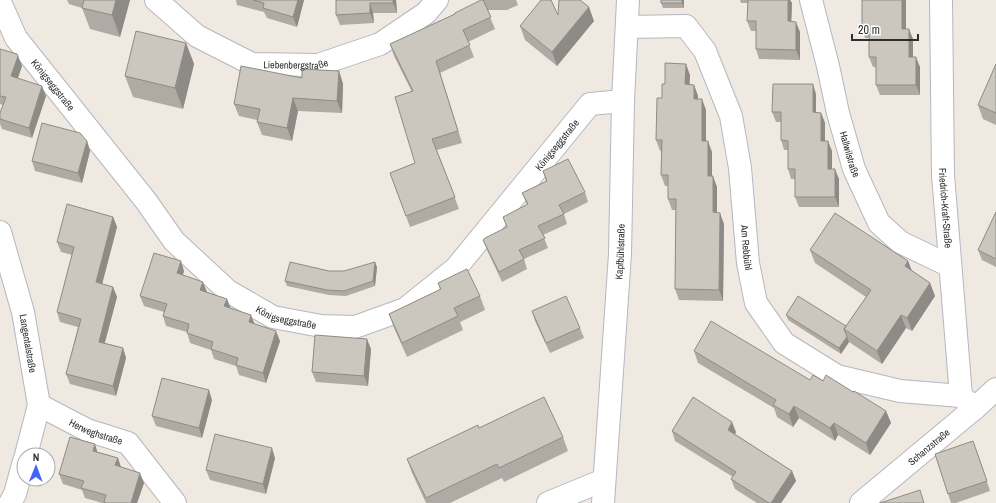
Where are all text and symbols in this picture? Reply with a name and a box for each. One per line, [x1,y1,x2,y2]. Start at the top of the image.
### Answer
scale bar [852,16,918,42]
text: 20 m [858,22,880,38]
street label: Liebenbergstraße [263,55,330,72]
street label: Königseggstraße [29,56,78,113]
street label: Königseggstraße [532,116,582,173]
street label: Hallwilstraße [837,130,864,180]
street label: Friedrich-Kraft-Straße [936,168,955,249]
street label: Kapfbühlstraße [612,223,627,280]
street label: Am Rebbühl [738,223,756,271]
street label: Königseggstraße [254,302,318,332]
street label: Langentalstraße [17,313,40,374]
street label: Herweghstraße [67,415,125,447]
street label: Schanzstraße [905,425,953,468]
north arrow [16,447,56,487]
text: N [33,450,40,464]

